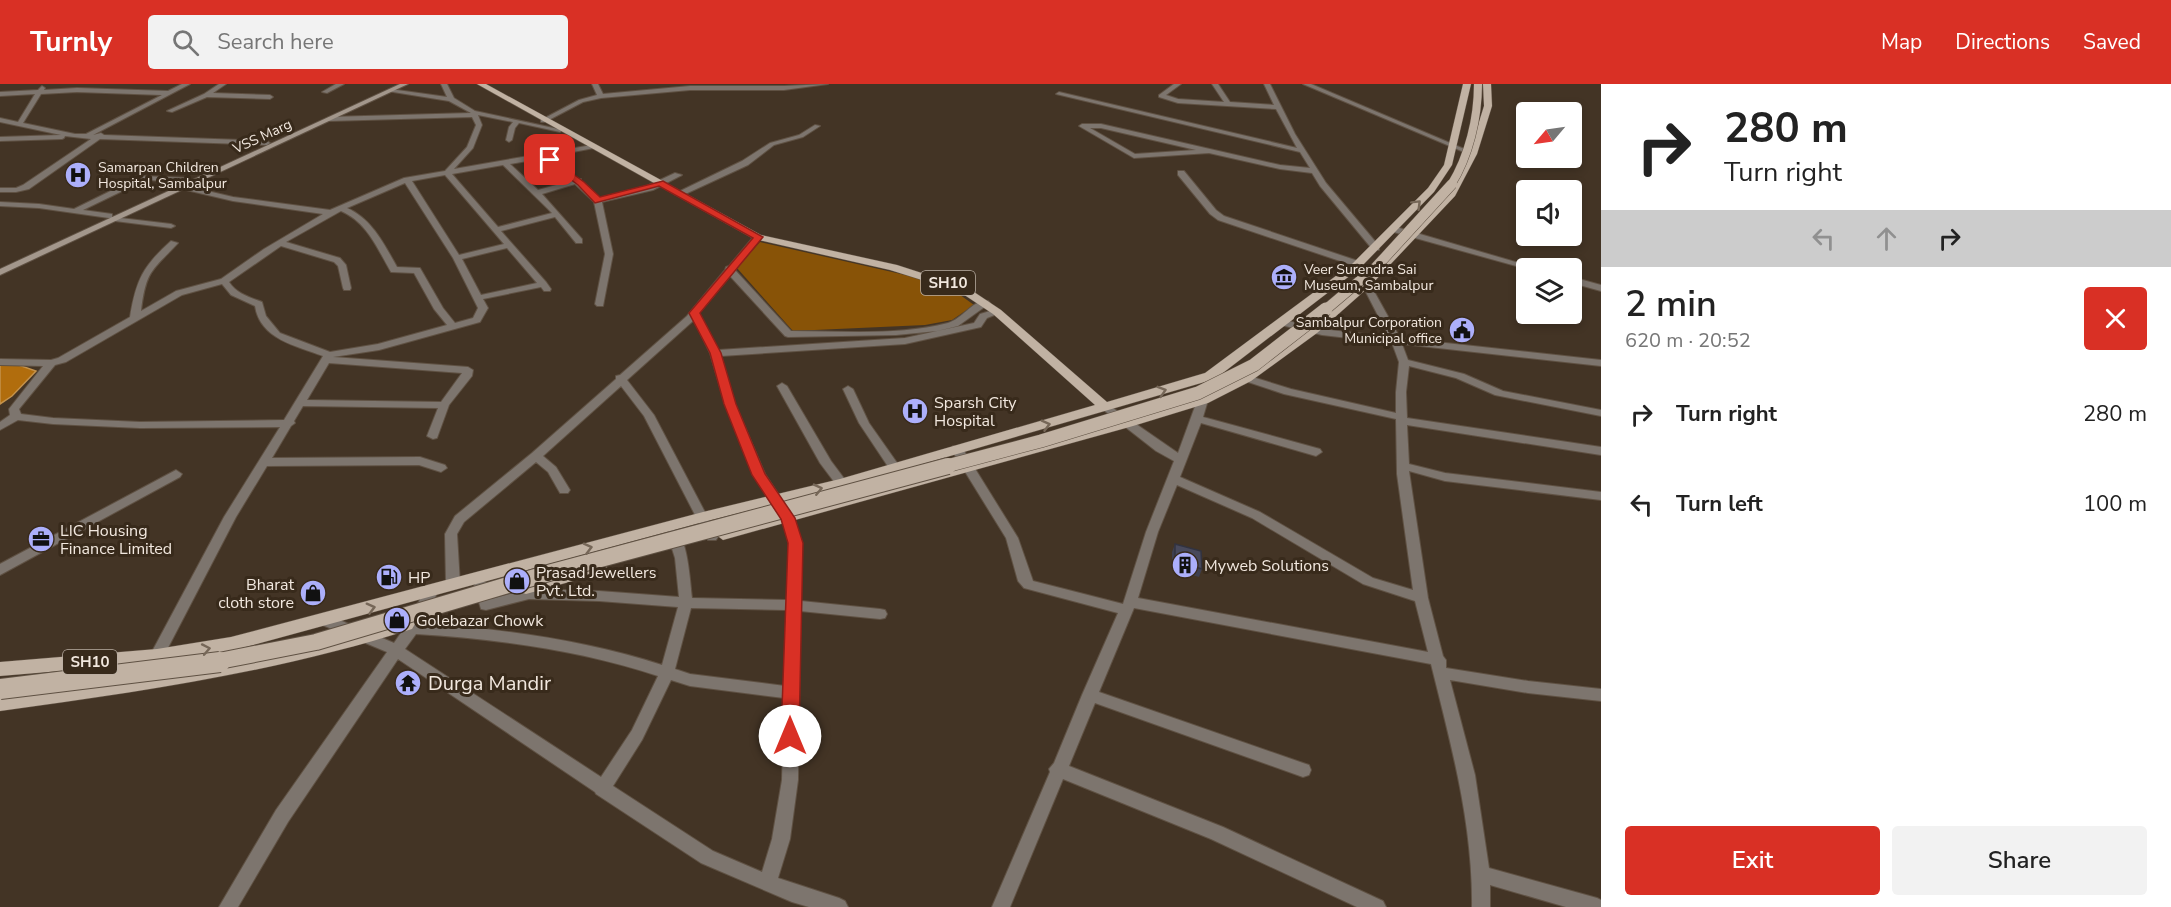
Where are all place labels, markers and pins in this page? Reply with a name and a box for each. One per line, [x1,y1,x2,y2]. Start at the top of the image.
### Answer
pin [524,134,575,185]
place label: Samarpan Children Hospital, Sambalpur [98,158,227,193]
hospital icon: Samarpan Children Hospital, Sambalpur [63,160,93,190]
place label: Veer Surendra Sai Museum, Sambalpur [1303,260,1433,295]
museum icon: Veer Surendra Sai Museum, Sambalpur [1269,262,1299,292]
place label: Sambalpur Corporation Municipal office [1296,313,1442,348]
public building icon: Sambalpur Corporation Municipal office [1447,315,1477,345]
place label: Sparsh City Hospital [934,392,1017,432]
hospital icon: Sparsh City Hospital [900,396,930,426]
place label: LIC Housing Finance Limited [60,520,172,560]
office icon: LIC Housing Finance Limited [26,524,56,554]
building icon: Myweb Solutions [1170,550,1200,580]
place label: Myweb Solutions [1204,555,1329,577]
fuel station icon: HP [374,562,404,592]
place label: Prasad Jewellers Pvt. Ltd. [536,562,656,602]
shop icon: Prasad Jewellers Pvt. Ltd. [502,566,532,596]
place label: HP [408,567,430,589]
place label: Bharat cloth store [218,574,294,614]
shop icon: Bharat cloth store [298,578,328,608]
shop icon: Golebazar Chowk [382,605,412,635]
place label: Golebazar Chowk [416,610,544,632]
temple icon: Durga Mandir [393,668,423,698]
place label: Durga Mandir [428,670,551,697]

